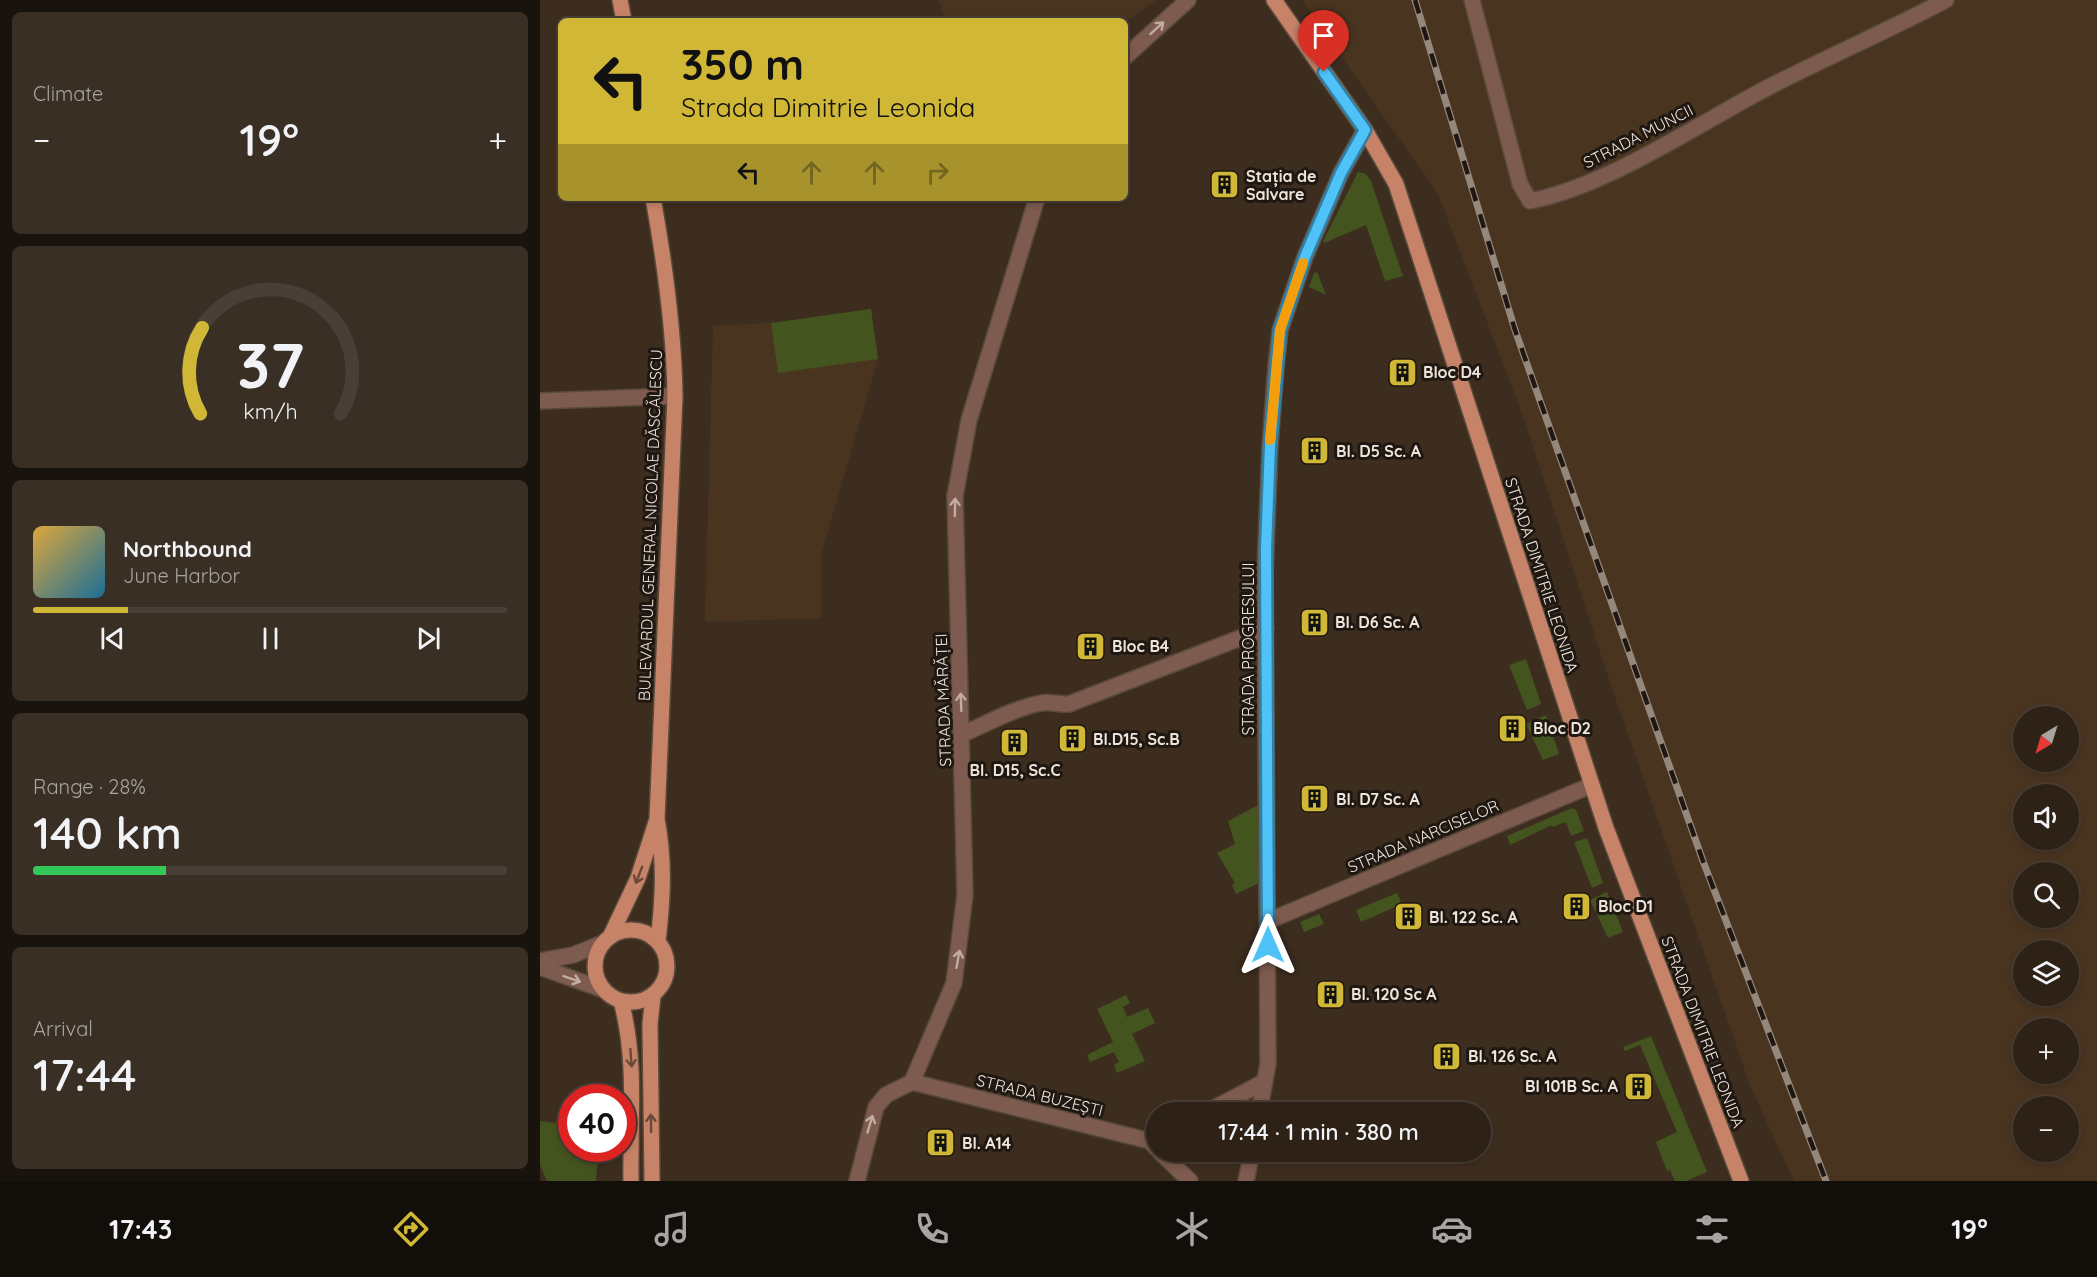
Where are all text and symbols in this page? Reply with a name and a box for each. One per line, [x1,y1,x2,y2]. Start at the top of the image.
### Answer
pin [1298,10,1349,72]
icon: arrive [1307,19,1340,52]
one-way arrow [1149,21,1164,35]
text: 350 m [681,38,804,91]
icon: left [582,42,660,120]
text: Climate [33,81,103,106]
text: Strada Dimitrie Leonida [681,90,975,124]
street label: STRADA MUNCII [1580,100,1696,172]
text: 19° [240,111,299,167]
text: − [33,119,50,160]
text: + [488,119,507,160]
icon: left [732,156,765,189]
icon: ahead [795,156,828,189]
icon: ahead [858,156,891,189]
icon: right [921,156,954,189]
place label: Stația de Salvare [1246,166,1316,204]
building icon: Stația de Salvare [1209,169,1241,201]
text: 37 [236,326,304,404]
street label: BULEVARDUL GENERAL NICOLAE DĂSCĂLESCU [634,349,666,701]
building icon: Bloc D4 [1386,356,1418,388]
place label: Bloc D4 [1423,362,1482,382]
text: km/h [243,398,297,424]
building icon: Bl. D5 Sc. A [1299,435,1331,467]
place label: Bl. D5 Sc. A [1336,441,1422,461]
street label: STRADA DIMITRIE LEONIDA [1501,475,1583,675]
one-way arrow [949,497,961,517]
text: Northbound [123,535,252,563]
street label: STRADA PROGRESULUI [1238,562,1258,736]
text: June Harbor [123,563,240,588]
building icon: Bl. D6 Sc. A [1298,606,1330,638]
place label: Bl. D6 Sc. A [1335,612,1420,632]
icon: previous [96,622,129,655]
icon: pause [254,622,287,655]
icon: next [412,622,445,655]
building icon: Bloc B4 [1075,630,1107,662]
street label: STRADA MĂRĂȚEI [931,633,955,767]
place label: Bloc B4 [1112,636,1170,656]
one-way arrow [956,692,967,712]
north arrow [2013,706,2079,772]
map controls [2013,706,2079,1162]
building icon: Bloc D2 [1496,712,1528,744]
place label: Bloc D2 [1533,718,1591,738]
building icon: Bl.D15, Sc.B [1056,723,1088,755]
building icon: Bl. D15, Sc.C [999,726,1031,758]
place label: Bl.D15, Sc.B [1093,729,1180,749]
place label: Bl. D15, Sc.C [970,760,1060,780]
text: Range · 28% [33,774,146,799]
building icon: Bl. D7 Sc. A [1299,783,1331,815]
button: sound [2013,784,2079,850]
place label: Bl. D7 Sc. A [1336,789,1421,809]
street label: STRADA NARCISELOR [1344,795,1502,877]
text: 140 km [33,804,182,860]
button: search [2013,862,2079,928]
one-way arrow [632,865,643,884]
building icon: Bloc D1 [1561,890,1593,922]
place label: Bloc D1 [1598,896,1653,916]
building icon: Bl. 122 Sc. A [1392,901,1424,933]
place label: Bl. 122 Sc. A [1429,907,1518,927]
position arrow [1236,913,1300,977]
street label: STRADA DIMITRIE LEONIDA [1657,933,1749,1131]
button: layers [2013,940,2079,1006]
one-way arrow [953,950,964,970]
one-way arrow [562,974,581,985]
building icon: Bl. 120 Sc A [1314,978,1346,1010]
place label: Bl. 120 Sc A [1351,984,1437,1004]
text: Arrival [33,1016,93,1041]
button: + [2013,1018,2079,1084]
building icon: Bl. 126 Sc. A [1431,1040,1463,1072]
text: 17:44 [33,1046,137,1102]
place label: Bl. 126 Sc. A [1468,1046,1557,1066]
one-way arrow [626,1048,637,1068]
street label: STRADA BUZEȘTI [975,1070,1105,1120]
building icon: Bl 101B Sc. A [1623,1070,1655,1102]
place label: Bl 101B Sc. A [1525,1076,1619,1096]
speed limit sign: 40 [558,1084,636,1162]
button: − [2013,1096,2079,1162]
one-way arrow [645,1113,657,1133]
one-way arrow [865,1115,876,1134]
text: 17:44 · 1 min · 380 m [1218,1118,1419,1146]
building icon: Bl. A14 [925,1127,957,1159]
place label: Bl. A14 [962,1133,1012,1153]
icon: directions [390,1208,432,1250]
icon: music [651,1208,693,1250]
icon: phone [911,1208,953,1250]
icon: climate [1171,1208,1213,1250]
icon: car [1431,1208,1473,1250]
icon: filters [1691,1208,1733,1250]
text: 17:43 [109,1212,172,1246]
text: 19° [1951,1212,1988,1246]

